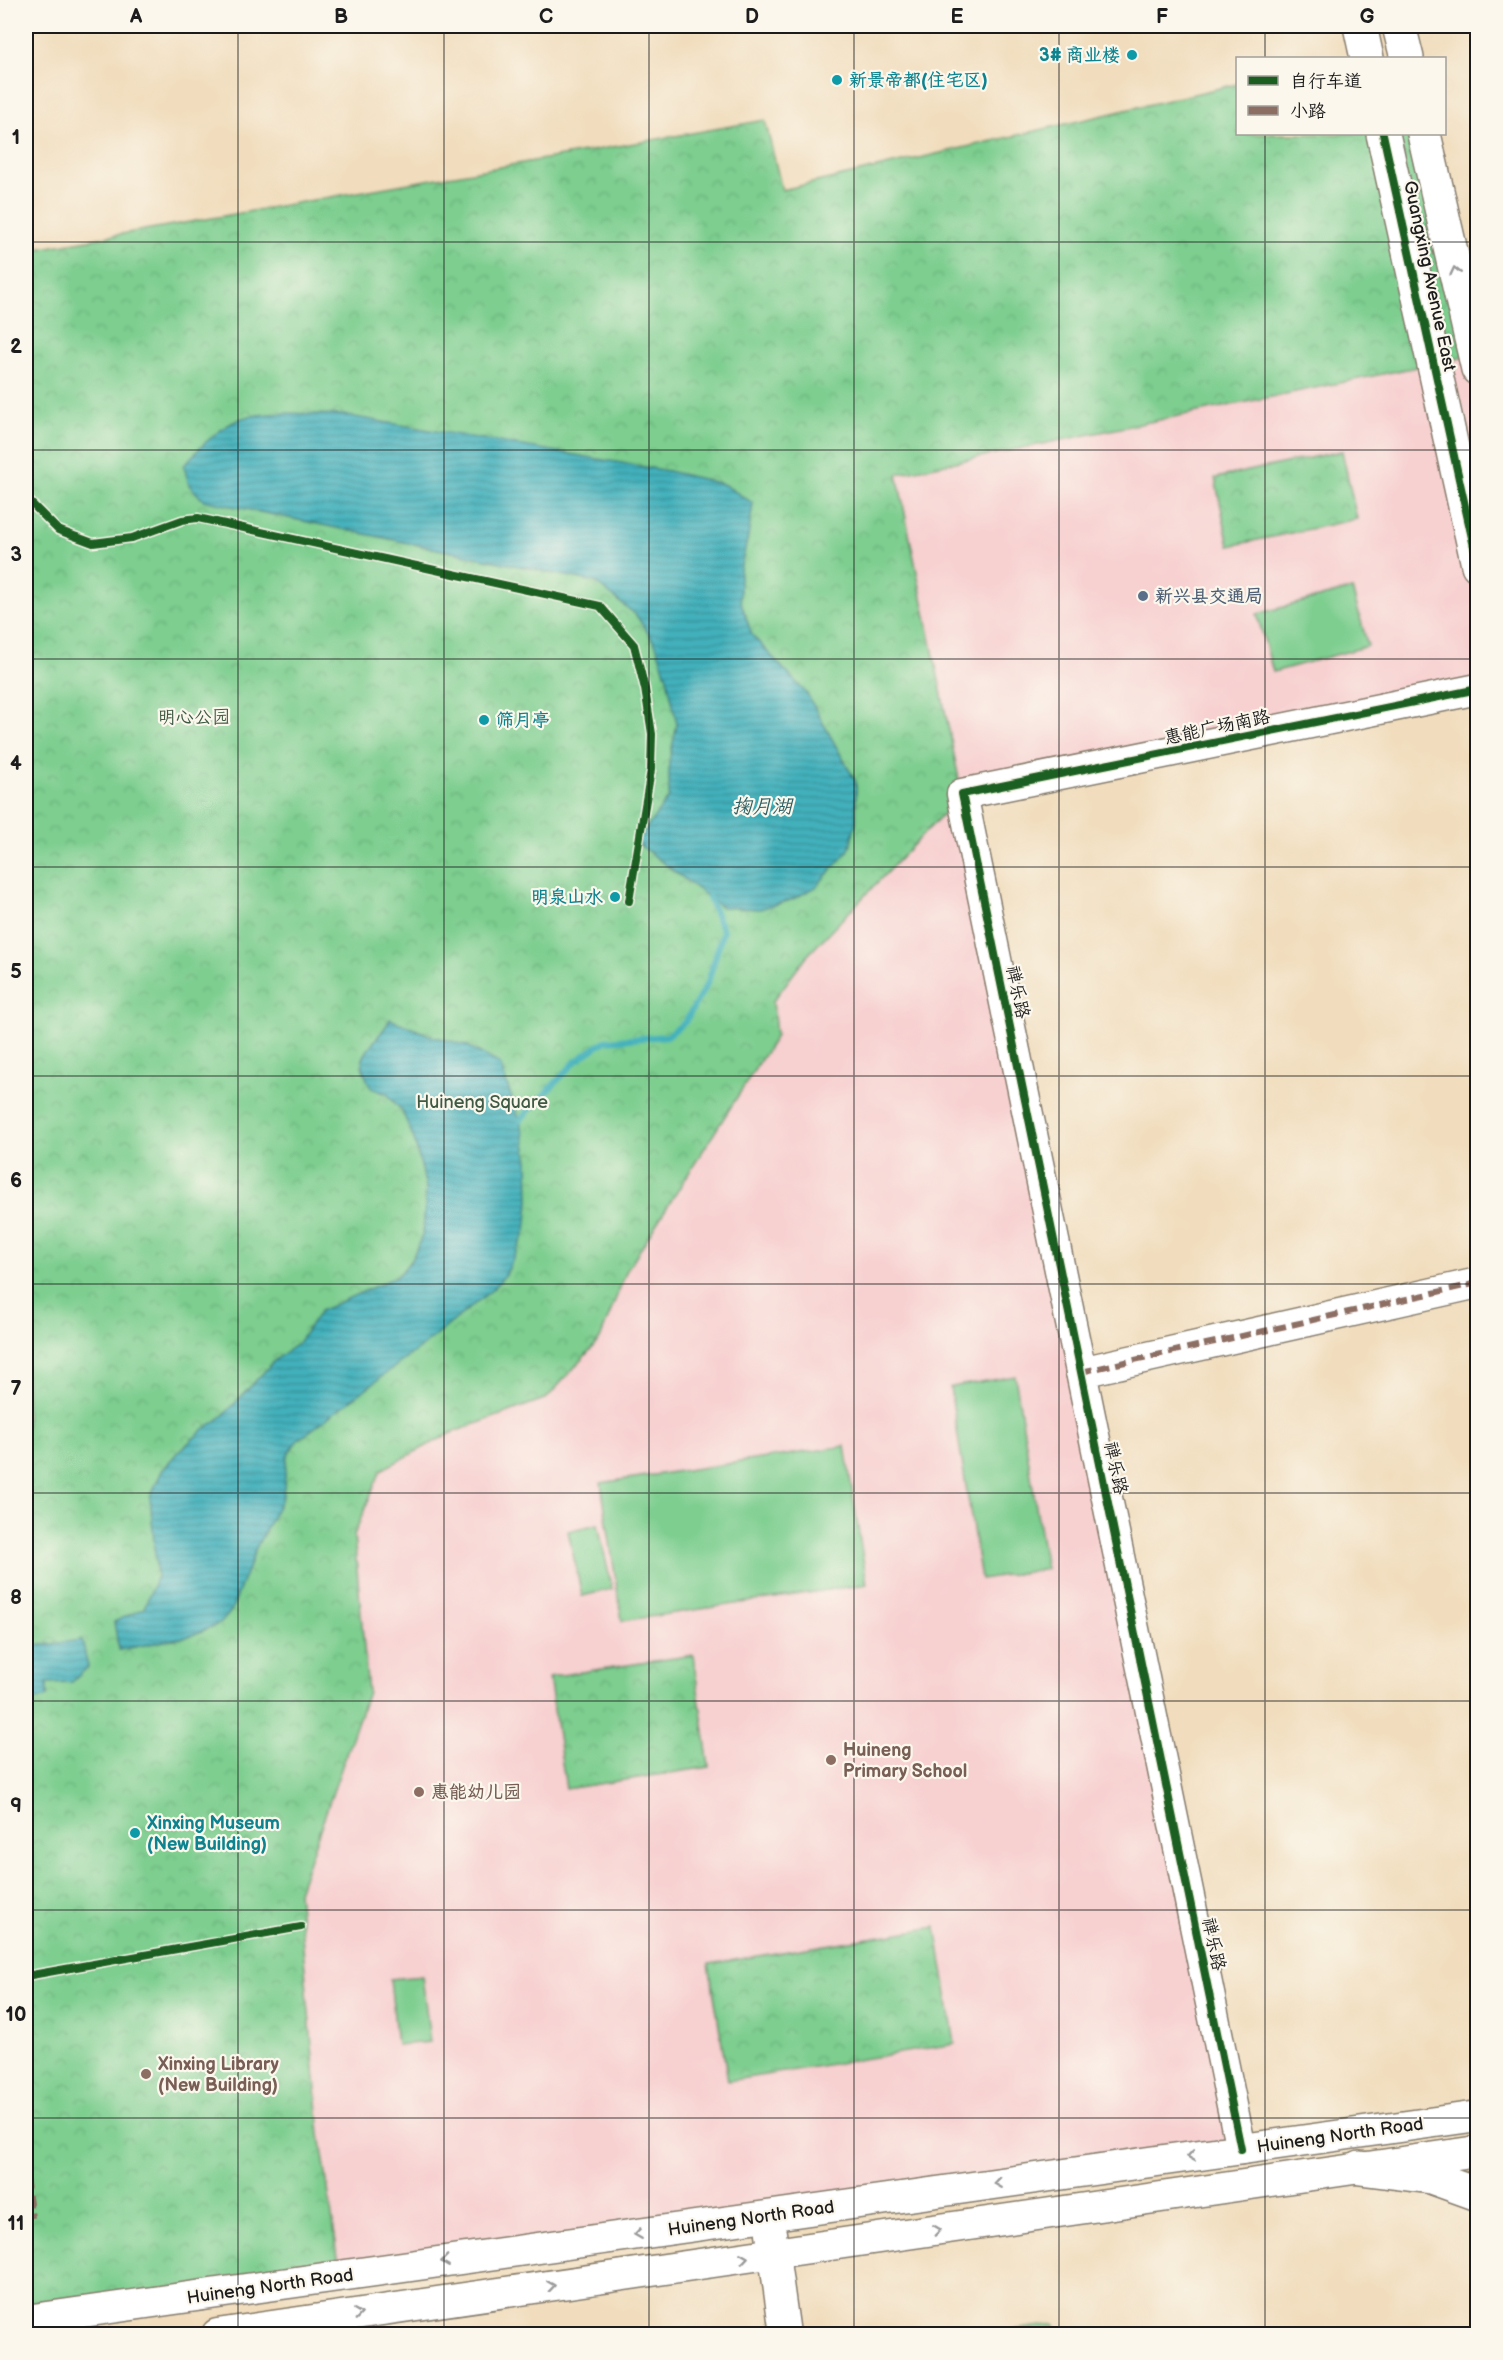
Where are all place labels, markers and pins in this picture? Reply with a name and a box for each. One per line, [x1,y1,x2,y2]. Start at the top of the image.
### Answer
place label: 3# 商业楼 [1039,45,1120,66]
marker: 3# 商业楼 [1125,48,1139,62]
place label: 新景帝都(住宅区) [849,70,988,91]
marker: 新景帝都(住宅区) [830,73,844,87]
place label: 新兴县交通局 [1155,586,1263,607]
marker: 新兴县交通局 [1136,589,1150,603]
place label: 筛月亭 [496,710,550,731]
marker: 筛月亭 [477,713,491,727]
place label: 明泉山水 [531,887,603,908]
marker: 明泉山水 [608,890,622,904]
place label: Huineng Primary School [843,1740,967,1782]
marker: Huineng Primary School [824,1753,838,1767]
place label: 惠能幼儿园 [431,1782,521,1803]
marker: 惠能幼儿园 [412,1785,426,1799]
place label: Xinxing Museum (New Building) [147,1813,280,1855]
marker: Xinxing Museum (New Building) [128,1826,142,1840]
place label: Xinxing Library (New Building) [158,2054,280,2096]
marker: Xinxing Library (New Building) [139,2067,153,2081]

